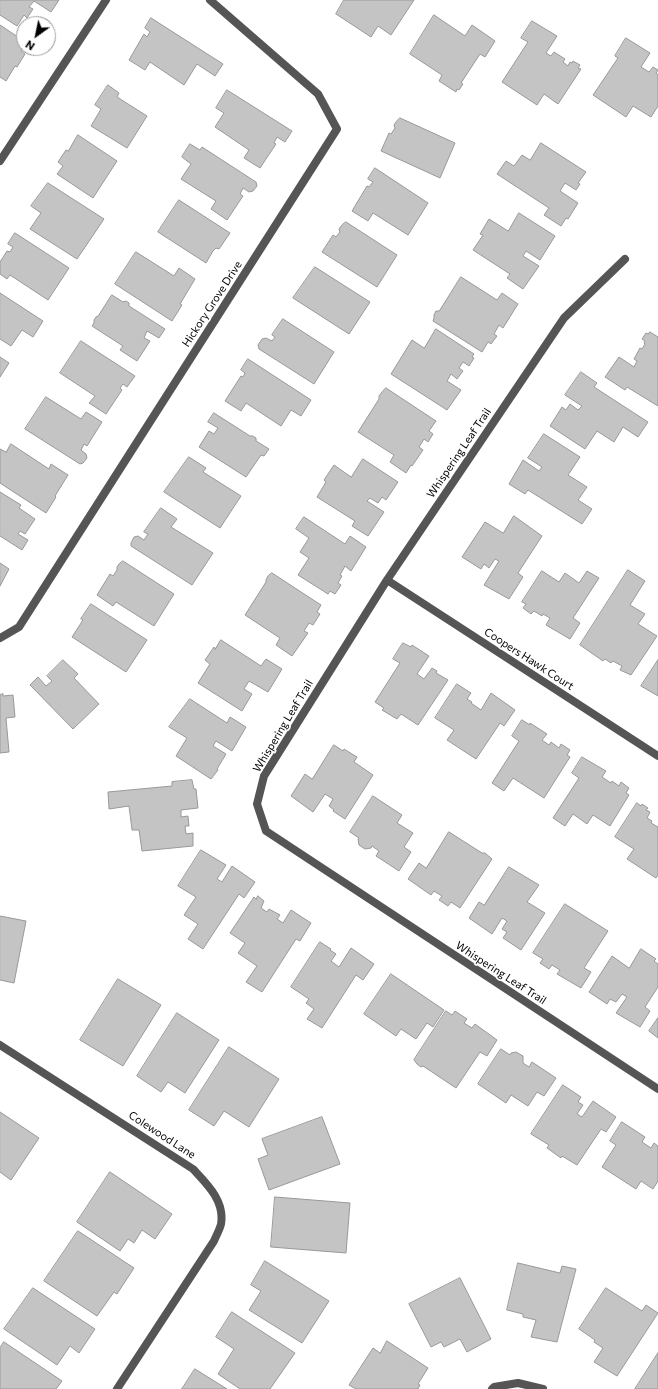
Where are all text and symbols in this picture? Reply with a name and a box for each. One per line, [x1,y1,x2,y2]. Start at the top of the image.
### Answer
north arrow [16,16,56,56]
text: N [23,38,37,53]
street label: Hickory Grove Drive [179,259,245,349]
street label: Whispering Leaf Trail [424,406,494,500]
street label: Coopers Hawk Court [482,625,576,693]
street label: Whispering Leaf Trail [250,677,316,775]
street label: Whispering Leaf Trail [453,939,549,1007]
street label: Colewood Lane [126,1109,198,1161]

